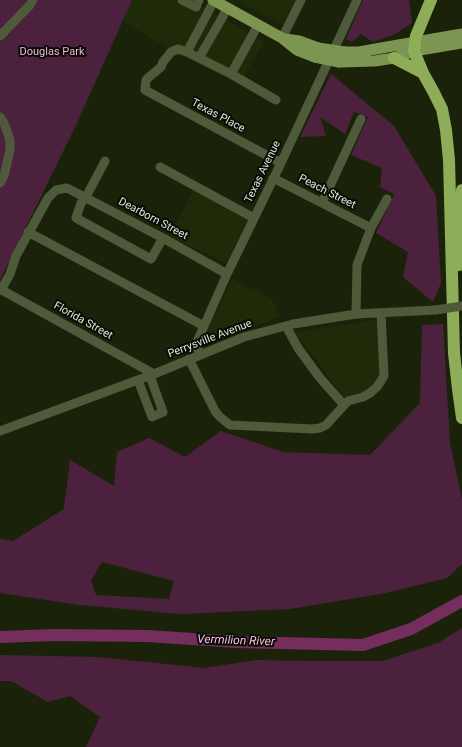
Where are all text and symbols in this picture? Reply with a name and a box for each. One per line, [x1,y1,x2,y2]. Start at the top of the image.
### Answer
park label: Douglas Park [20,45,84,59]
street label: Texas Place [189,96,247,136]
street label: Texas Avenue [242,139,284,205]
street label: Peach Street [296,172,358,212]
street label: Dearborn Street [116,195,190,243]
street label: Florida Street [51,299,115,343]
street label: Perrysville Avenue [166,317,254,361]
water label: Vermilion River [197,632,275,650]

